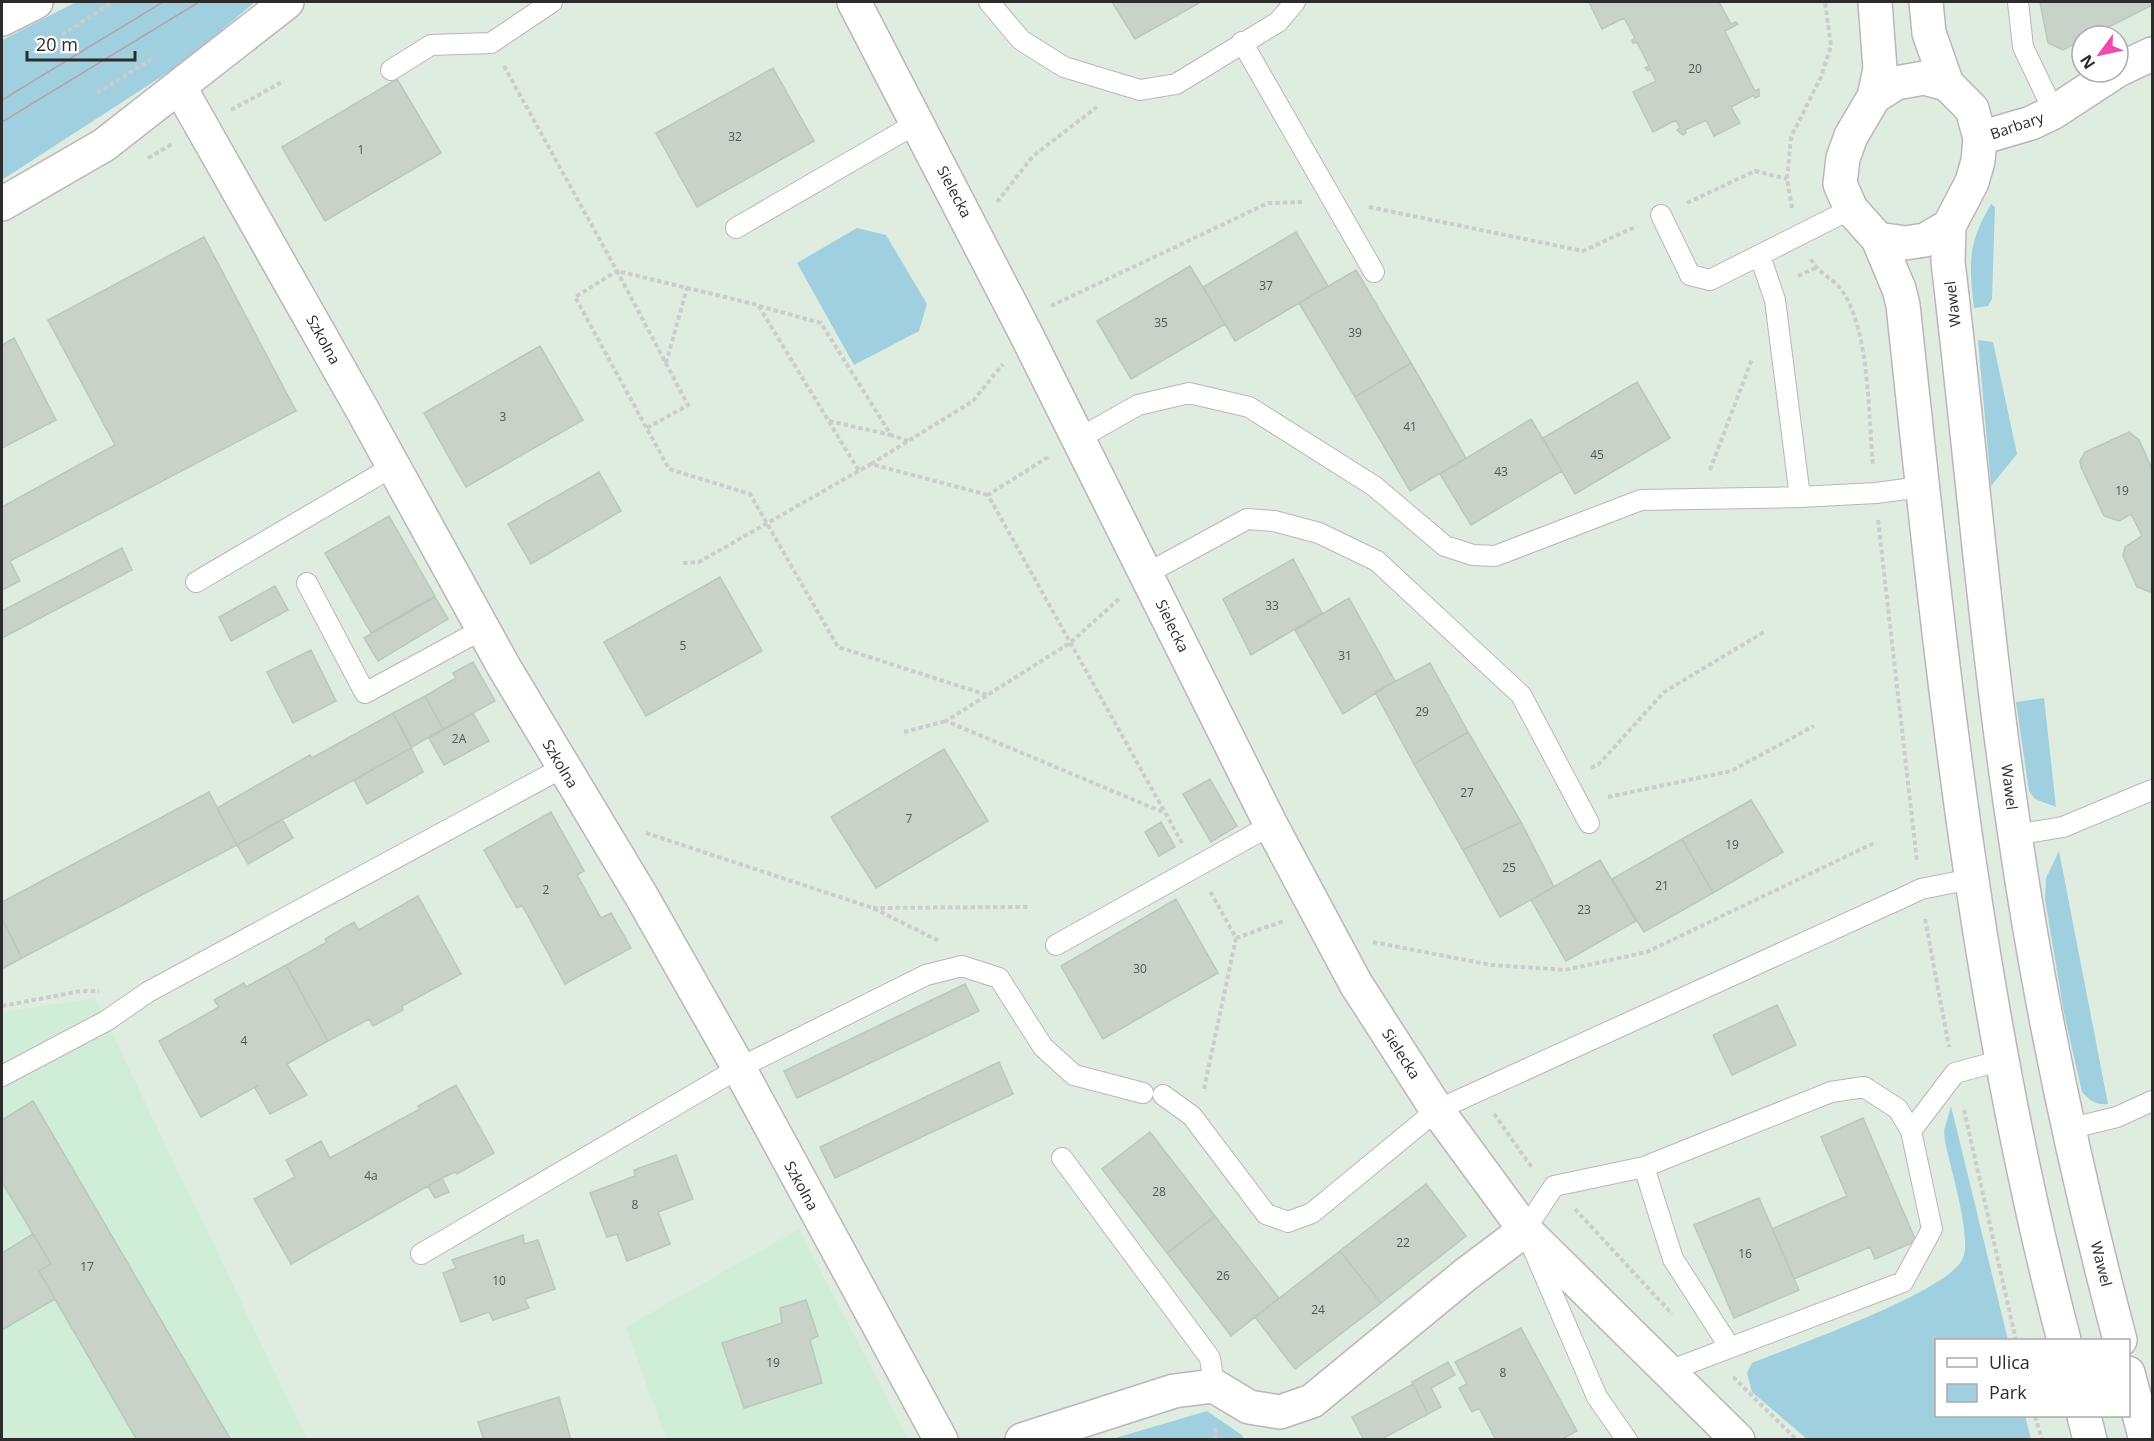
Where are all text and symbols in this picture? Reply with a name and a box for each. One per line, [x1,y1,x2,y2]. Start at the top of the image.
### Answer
scale bar [27,24,135,62]
north arrow [2070,24,2130,84]
text: 20 m [36,32,78,56]
text: N [2075,51,2100,74]
house number: 20 [1688,60,1702,77]
street label: Barbary [1987,106,2047,144]
house number: 32 [728,128,742,145]
house number: 1 [358,141,364,158]
street label: Sielecka [933,162,977,221]
house number: 37 [1259,277,1273,294]
street label: Wawel [1939,280,1965,328]
street label: Szkolna [302,311,346,368]
house number: 35 [1154,314,1168,331]
house number: 39 [1348,324,1362,341]
house number: 3 [500,408,507,425]
house number: 41 [1403,418,1417,435]
house number: 45 [1590,446,1604,463]
house number: 43 [1494,463,1508,480]
house number: 19 [2115,482,2129,499]
street label: Sielecka [1152,596,1194,655]
house number: 33 [1265,597,1279,614]
house number: 5 [680,637,687,654]
house number: 31 [1338,647,1352,664]
house number: 29 [1415,703,1429,720]
house number: 2A [452,730,467,747]
street label: Szkolna [539,735,583,792]
street label: Wawel [1997,763,2023,811]
house number: 27 [1460,784,1474,801]
house number: 7 [906,810,913,827]
house number: 19 [1725,836,1739,853]
house number: 25 [1502,859,1516,876]
house number: 21 [1655,877,1669,894]
house number: 2 [543,881,550,898]
house number: 23 [1577,901,1591,918]
house number: 30 [1133,960,1147,977]
street label: Sielecka [1378,1025,1425,1082]
house number: 4 [241,1032,248,1049]
street label: Szkolna [780,1157,824,1214]
house number: 4a [364,1167,378,1184]
house number: 28 [1152,1183,1166,1200]
house number: 8 [632,1196,639,1213]
house number: 22 [1396,1234,1410,1251]
street label: Wawel [2087,1239,2117,1289]
house number: 16 [1738,1245,1752,1262]
house number: 17 [80,1258,94,1275]
house number: 26 [1216,1267,1230,1284]
house number: 10 [492,1272,506,1289]
house number: 24 [1311,1301,1325,1318]
legend [1935,1339,2130,1417]
text: Ulica [1989,1350,2030,1374]
house number: 19 [766,1354,780,1371]
house number: 8 [1500,1364,1507,1381]
text: Park [1989,1380,2027,1404]

